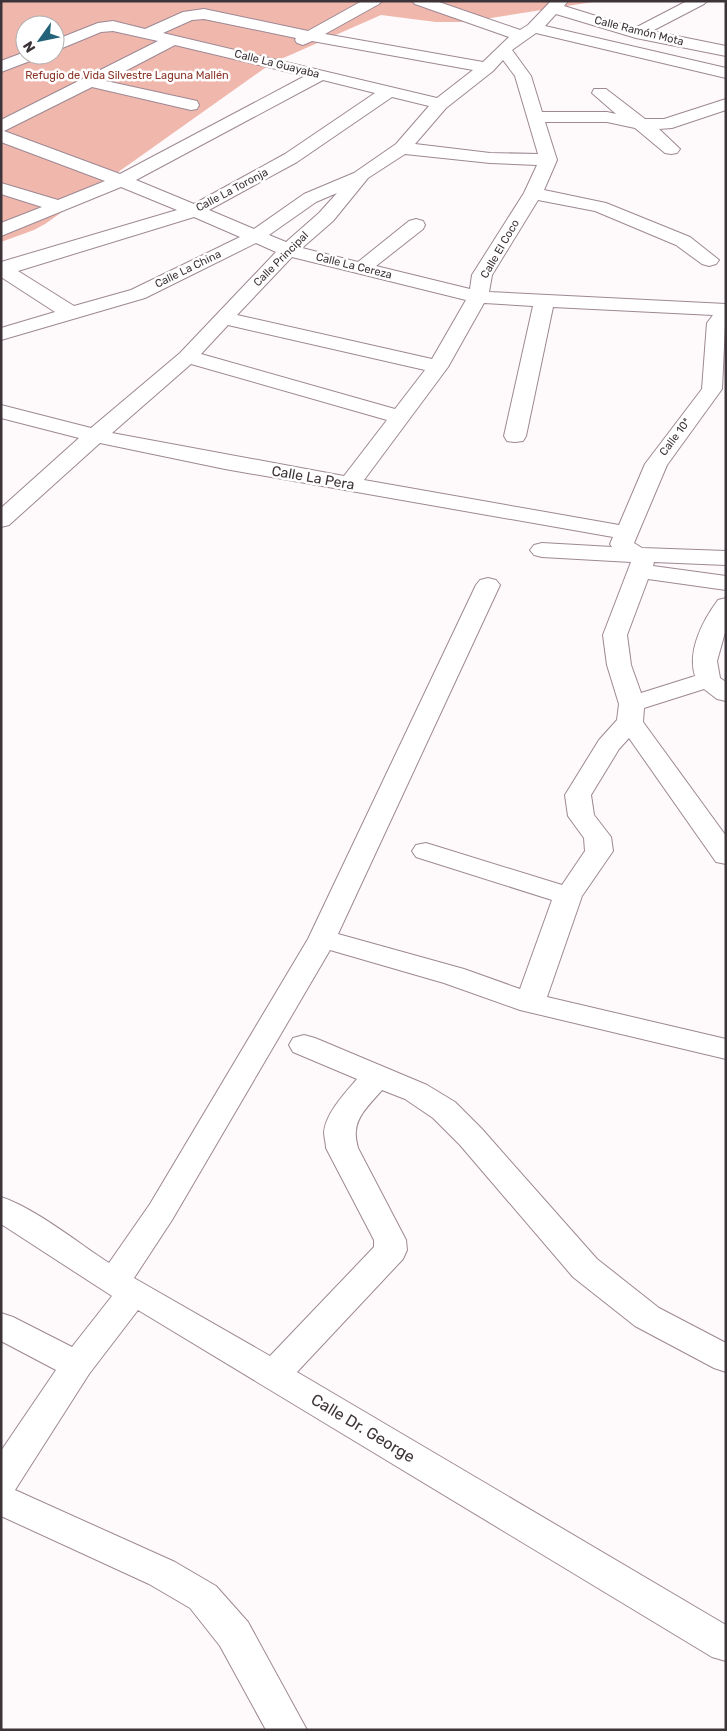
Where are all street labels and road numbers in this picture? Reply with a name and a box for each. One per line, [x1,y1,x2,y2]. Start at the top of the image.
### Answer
street label: Calle Ramón Mota [593,14,685,48]
street label: Calle La Guayaba [233,47,321,81]
street label: Calle La Toronja [194,166,270,214]
street label: Calle El Coco [478,217,522,281]
street label: Calle Principal [251,229,311,289]
street label: Calle La China [153,247,223,291]
street label: Calle La Cereza [315,250,393,282]
street label: Calle 10ª [657,416,693,458]
street label: Calle La Pera [270,462,356,494]
street label: Calle Dr. George [308,1390,418,1466]

